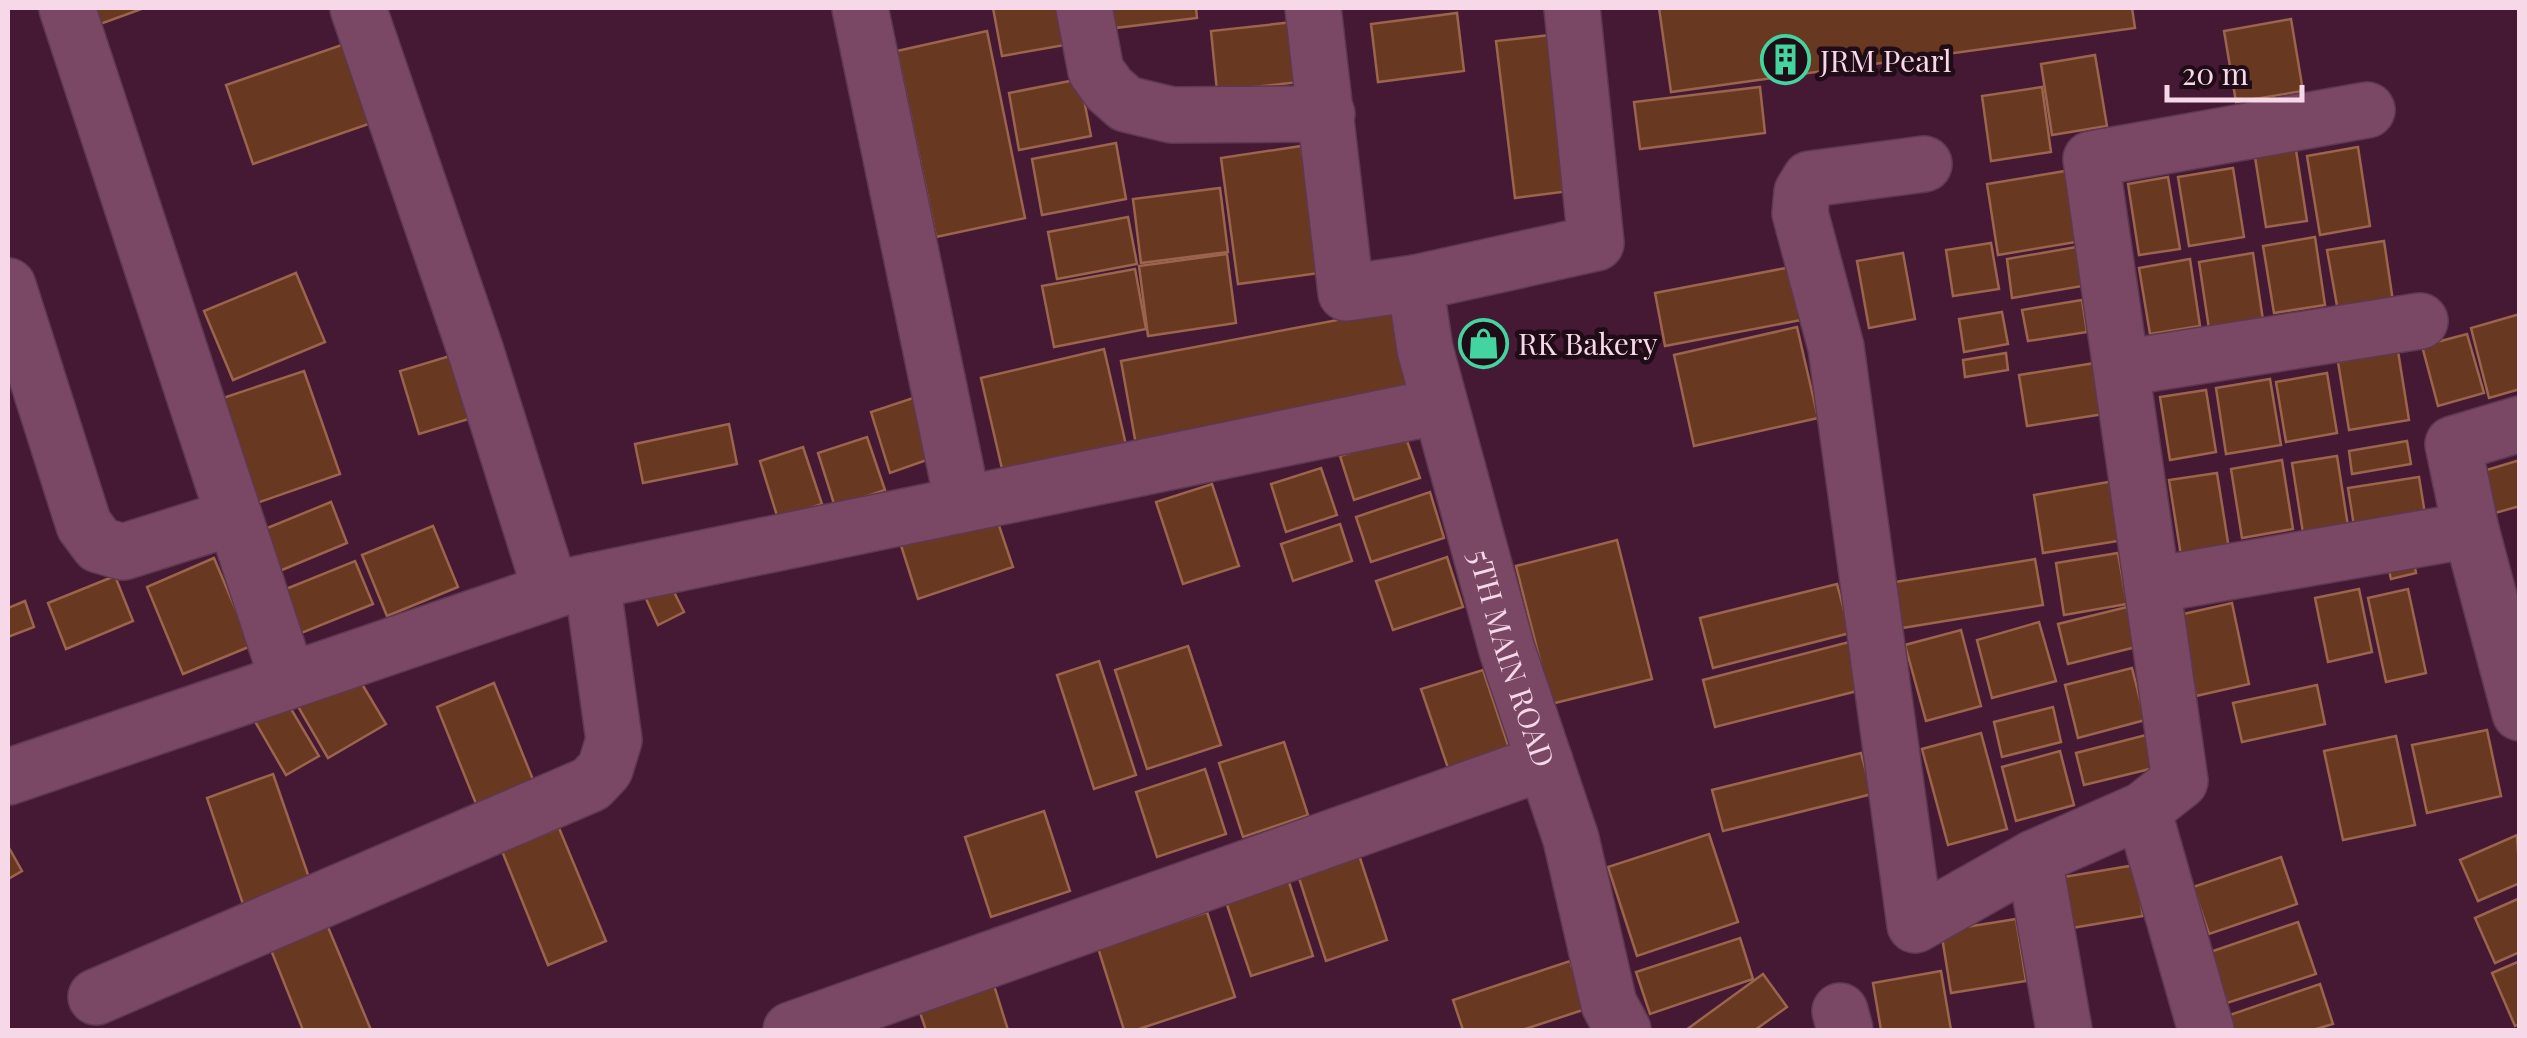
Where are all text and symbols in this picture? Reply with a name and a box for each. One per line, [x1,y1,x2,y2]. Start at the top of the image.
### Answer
building icon: JRM Pearl [1759,34,1811,86]
place label: JRM Pearl [1819,40,1952,80]
scale bar [2167,40,2302,102]
text: 20 m [2182,53,2249,93]
shop icon: RK Bakery [1457,317,1509,369]
place label: RK Bakery [1518,323,1658,363]
street label: 5TH MAIN ROAD [1460,545,1565,772]

